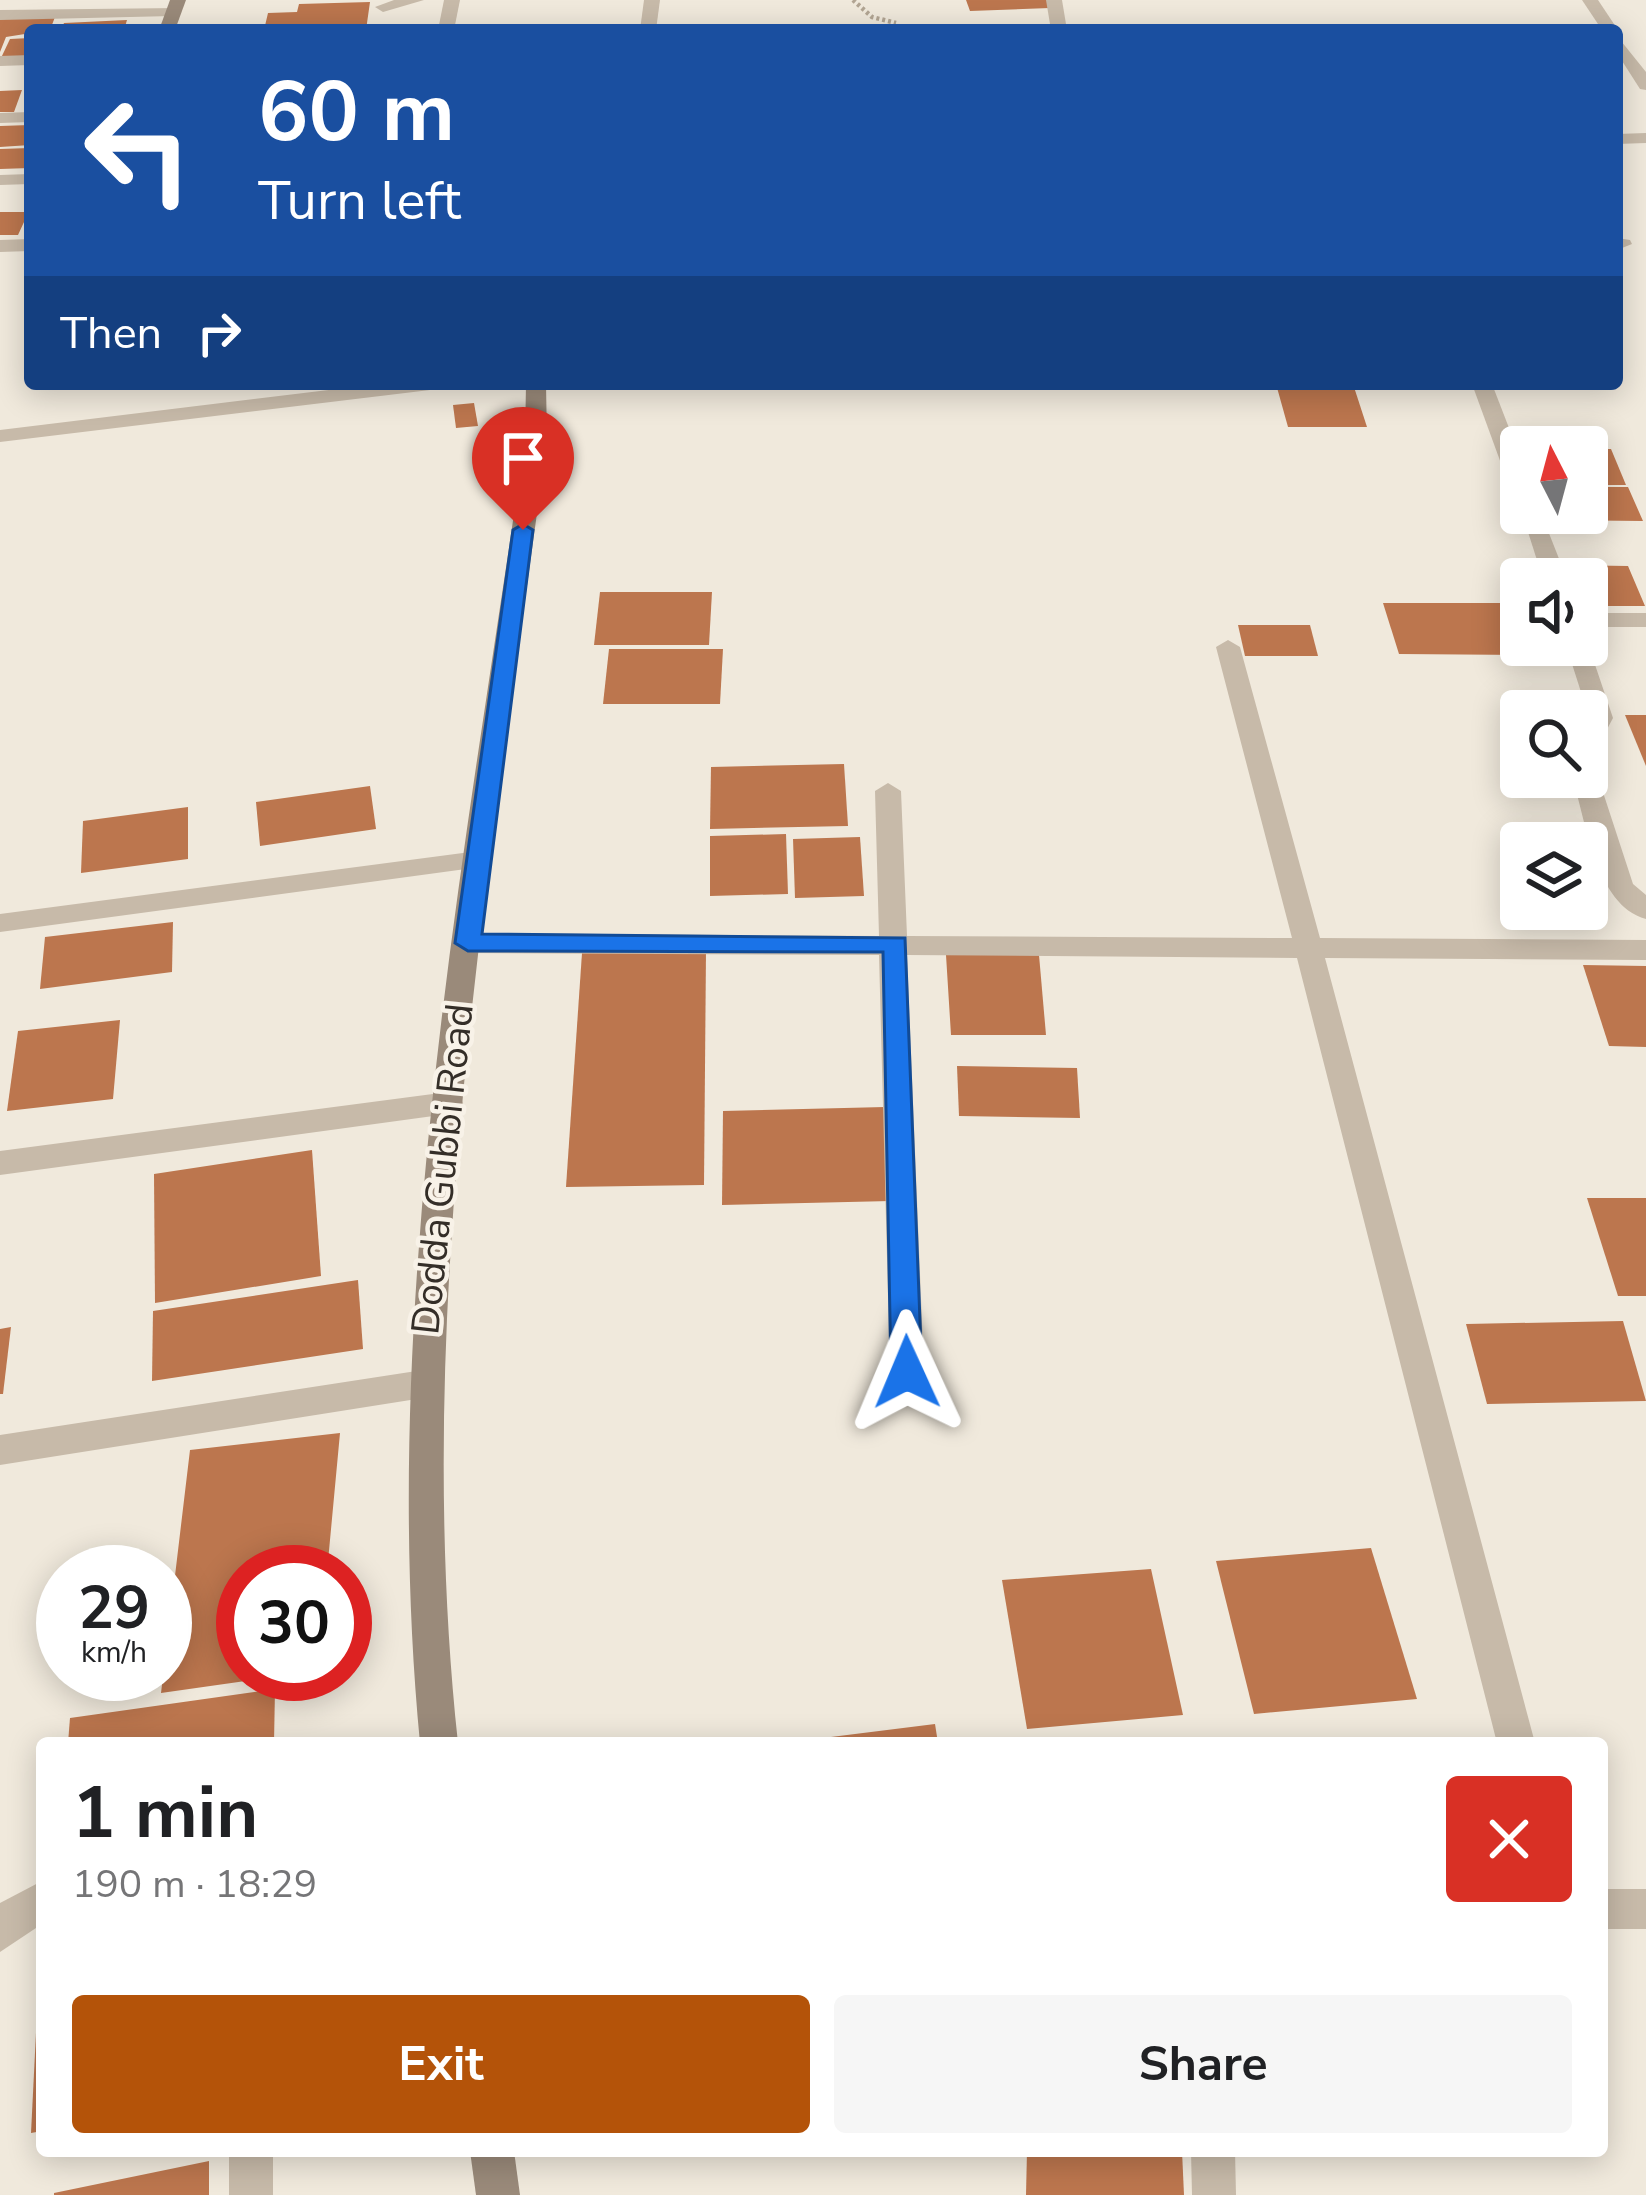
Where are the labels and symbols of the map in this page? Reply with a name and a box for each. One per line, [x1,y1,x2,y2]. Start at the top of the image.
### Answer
pin [472,407,574,530]
north arrow [1500,426,1608,534]
street label: Dodda Gubbi Road [399,1001,487,1337]
position arrow [844,1309,970,1435]
speed limit sign: 30 [216,1545,372,1701]

